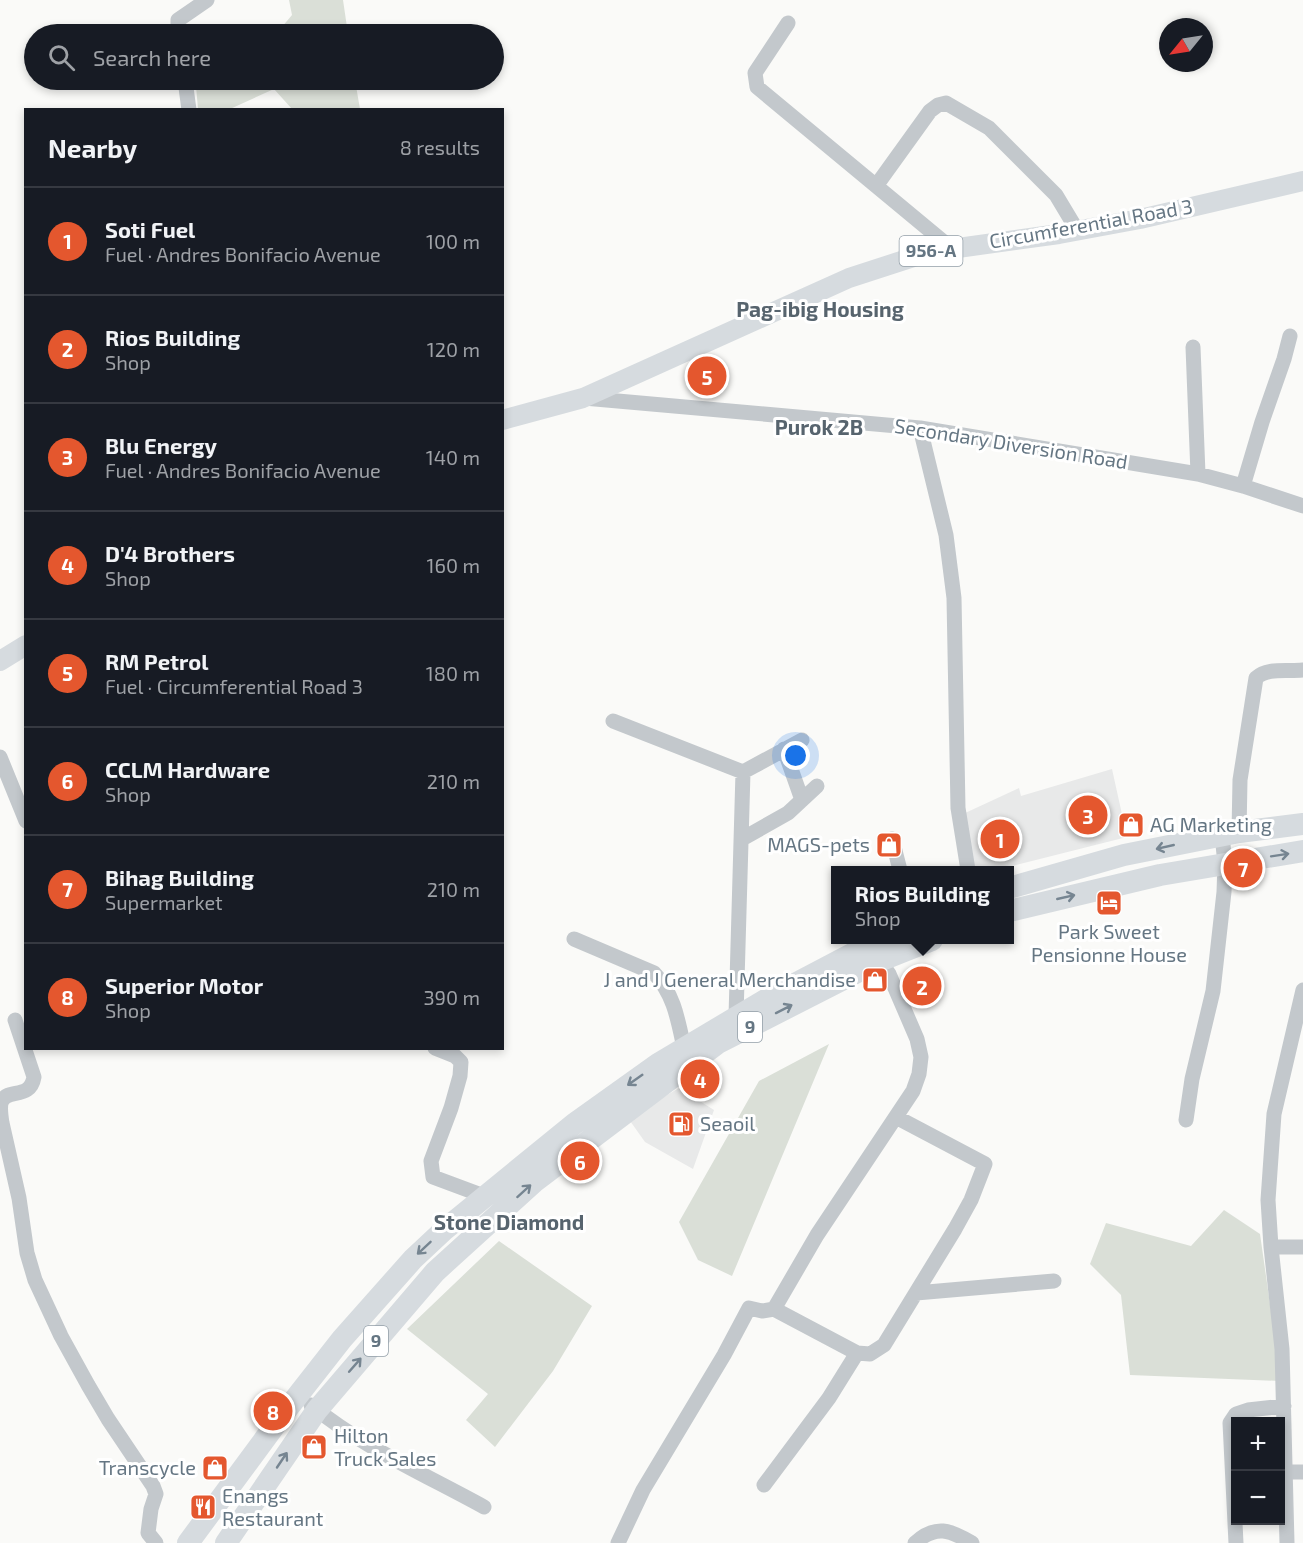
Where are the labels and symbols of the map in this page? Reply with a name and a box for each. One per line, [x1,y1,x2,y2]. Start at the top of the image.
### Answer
north arrow [1159,18,1213,72]
street label: Circumferential Road 3 [987,193,1194,253]
road number: 956-A [900,236,962,266]
district label: Pag-ibig Housing [736,296,904,321]
pin: 5 [688,354,726,398]
street label: Secondary Diversion Road [893,413,1129,473]
district label: Purok 2B [775,414,863,439]
your location [781,741,810,770]
pin: 3 [1068,792,1108,838]
shop icon: AG Marketing [1116,810,1146,840]
place label: AG Marketing [1150,812,1272,836]
pin: 1 [980,816,1020,862]
shop icon: MAGS-pets [874,830,904,860]
place label: MAGS-pets [767,832,870,856]
one-way arrow [1156,842,1175,854]
pin: 7 [1224,846,1262,890]
one-way arrow [1269,849,1289,860]
hotel icon: Park Sweet Pensionne House [1094,888,1124,918]
one-way arrow [1056,891,1075,903]
place label: Park Sweet Pensionne House [1031,919,1187,966]
pin: 2 [902,964,942,1008]
shop icon: J and J General Merchandise [860,965,890,995]
place label: J and J General Merchandise [603,967,856,991]
one-way arrow [775,1003,793,1015]
road number: 9 [738,1012,762,1042]
pin: 4 [680,1056,720,1102]
one-way arrow [628,1074,644,1086]
fuel station icon: Seaoil [666,1109,696,1139]
place label: Seaoil [700,1111,755,1135]
pin: 6 [560,1138,600,1184]
one-way arrow [516,1184,531,1198]
district label: Stone Diamond [434,1209,584,1234]
one-way arrow [417,1241,432,1255]
road number: 9 [364,1326,388,1356]
one-way arrow [348,1358,362,1373]
pin: 8 [254,1388,292,1434]
place label: Hilton Truck Sales [334,1423,436,1470]
shop icon: Hilton Truck Sales [299,1432,329,1462]
one-way arrow [276,1452,288,1469]
shop icon: Transcycle [200,1453,230,1483]
place label: Transcycle [99,1455,196,1479]
place label: Enangs Restaurant [222,1483,324,1530]
restaurant icon: Enangs Restaurant [188,1492,218,1522]

